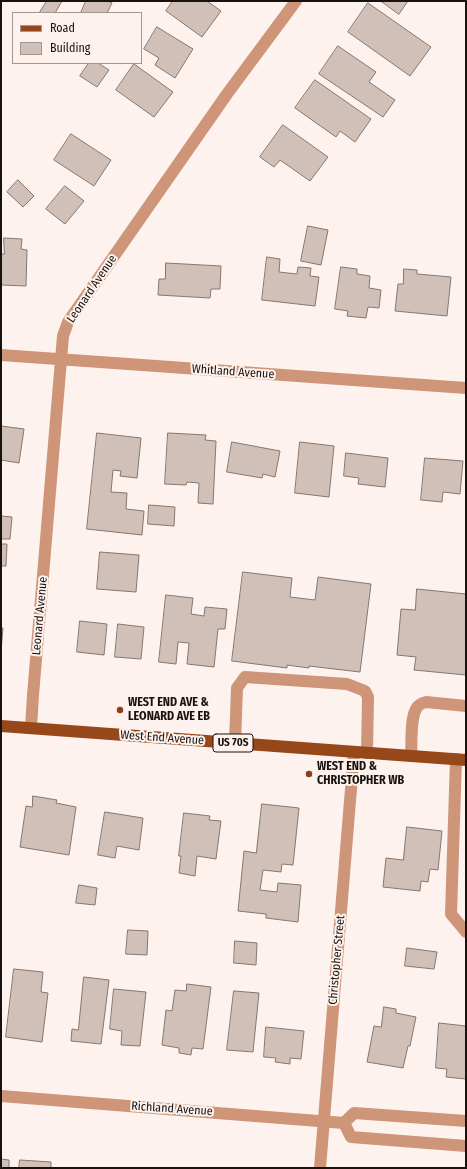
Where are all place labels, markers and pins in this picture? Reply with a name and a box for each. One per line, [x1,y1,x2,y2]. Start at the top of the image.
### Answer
place label: WEST END AVE & LEONARD AVE EB [128,696,210,724]
marker: WEST END AVE & LEONARD AVE EB [115,705,125,715]
place label: WEST END & CHRISTOPHER WB [317,760,404,788]
marker: WEST END & CHRISTOPHER WB [304,769,314,779]

